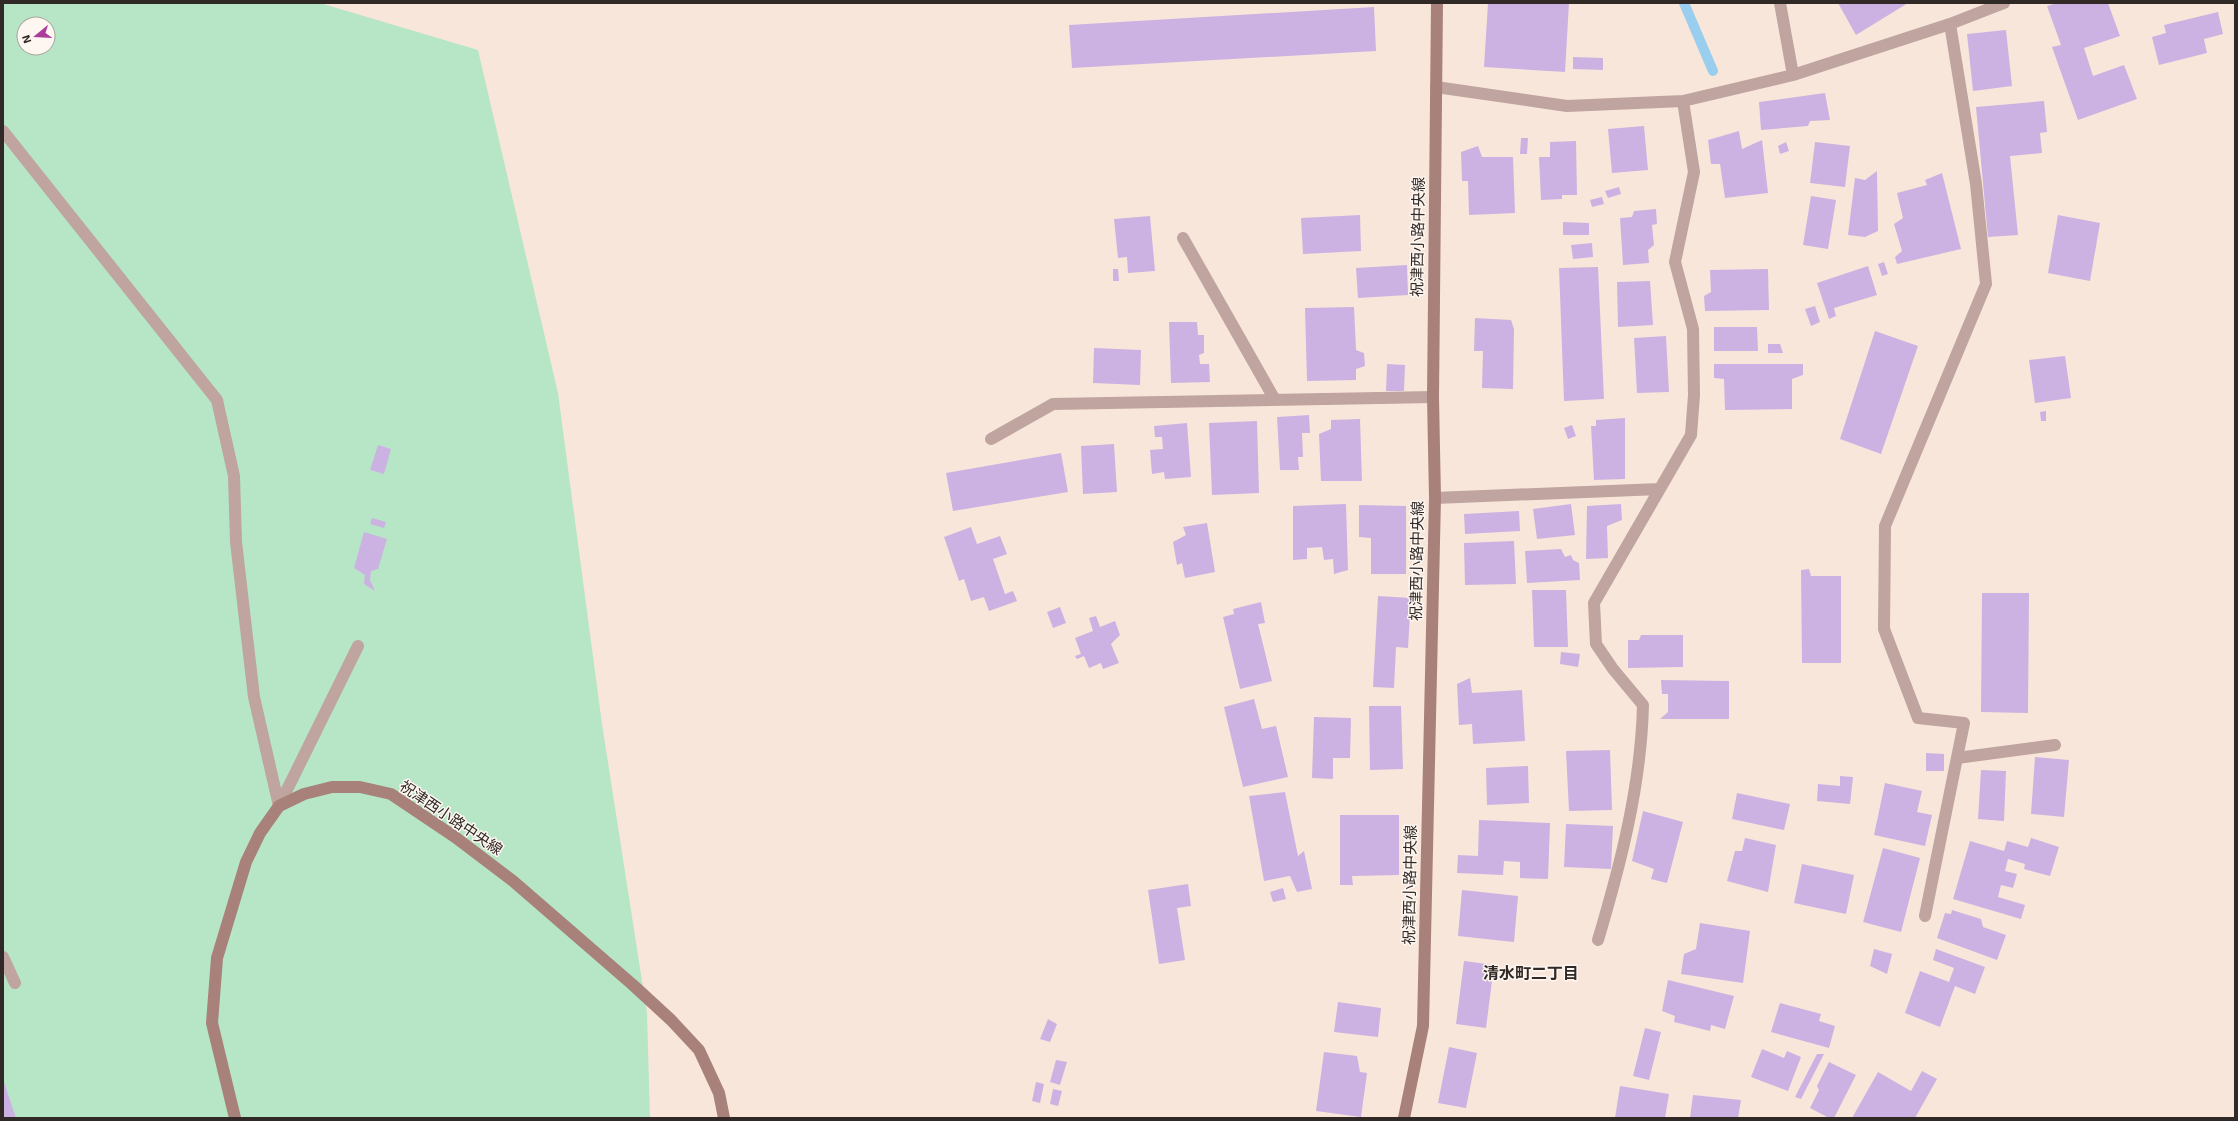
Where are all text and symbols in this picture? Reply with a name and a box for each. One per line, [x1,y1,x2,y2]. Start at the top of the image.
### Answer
north arrow [16,16,56,56]
text: N [19,33,33,45]
street label: 祝津西小路中央線 [1407,177,1427,297]
street label: 祝津西小路中央線 [1406,501,1426,621]
street label: 祝津西小路中央線 [397,776,506,858]
street label: 祝津西小路中央線 [1399,825,1419,945]
district label: 清水町二丁目 [1483,963,1579,982]

